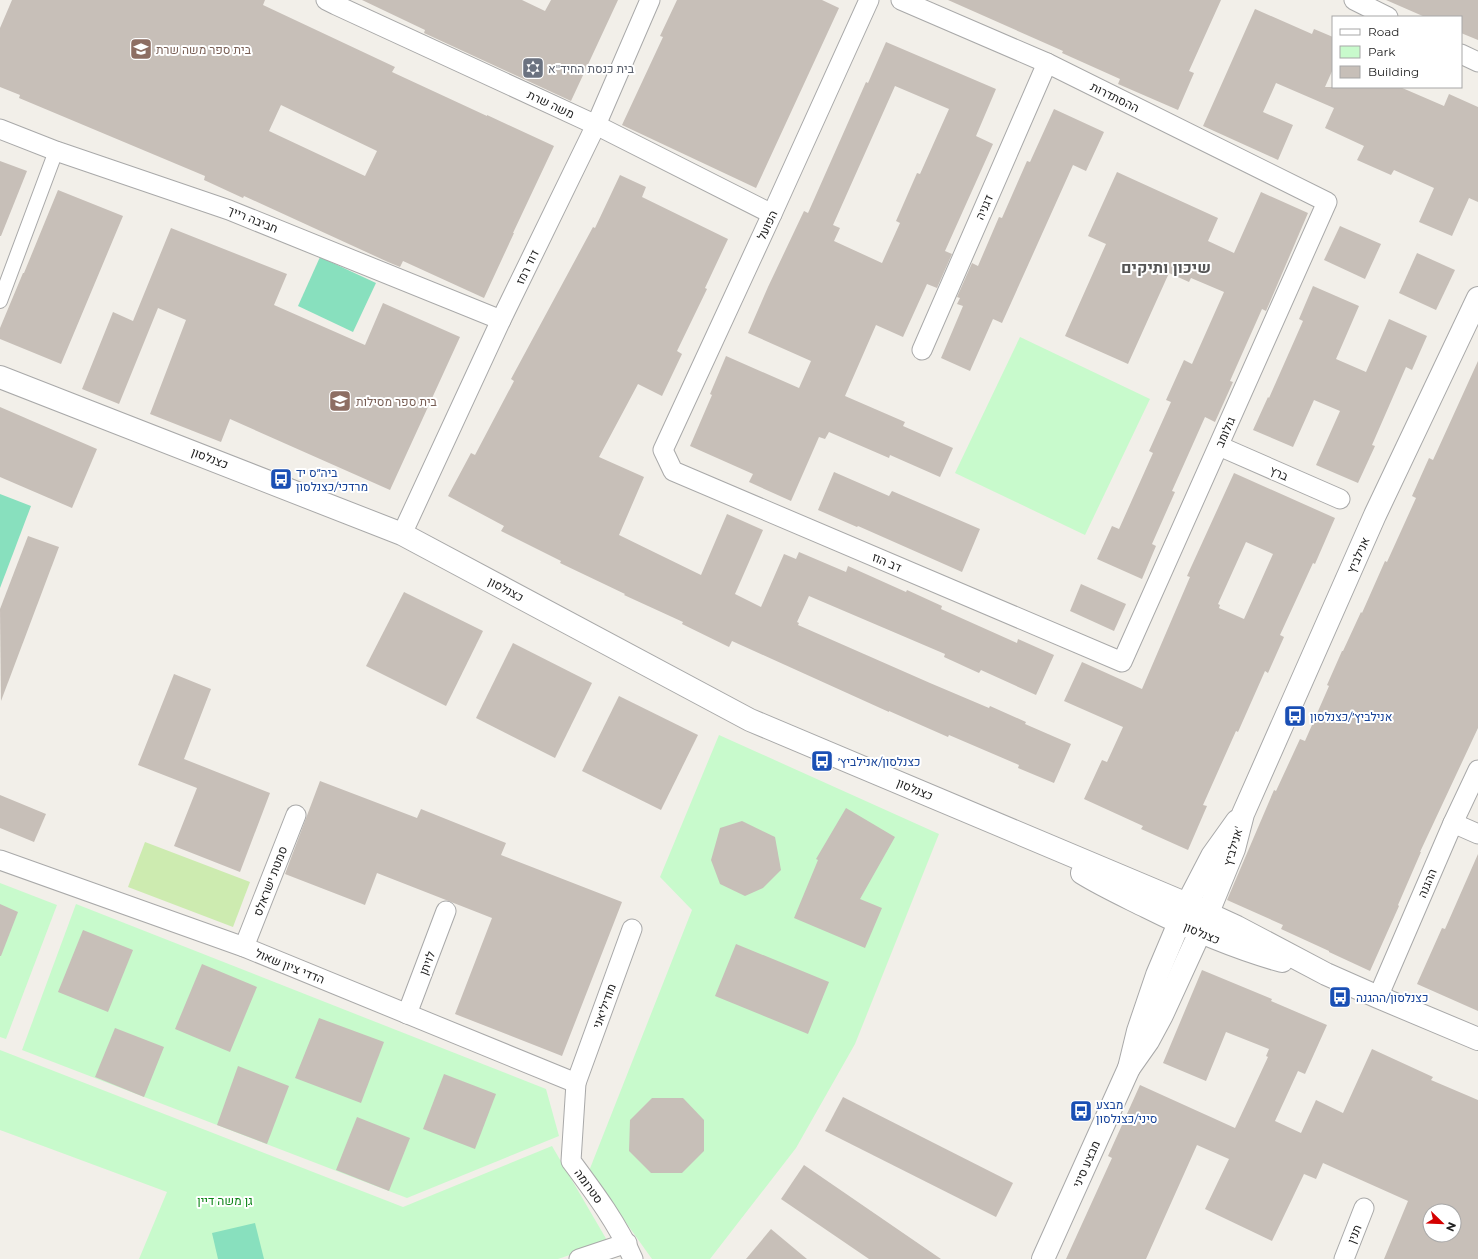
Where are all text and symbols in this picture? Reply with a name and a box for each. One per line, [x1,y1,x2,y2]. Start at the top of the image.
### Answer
legend [1332,16,1462,88]
text: Road [1368,24,1399,39]
school or university icon: בית ספר משה שרת [128,36,154,62]
place label: בית ספר משה שרת [156,42,252,57]
text: Park [1368,44,1396,59]
synagogue icon: בית כנסת החיד"א [520,55,546,81]
place label: בית כנסת החיד"א [548,61,635,76]
text: Building [1368,64,1419,79]
street label: ההסתדרות [1088,79,1142,115]
street label: משה שרת [525,87,577,121]
street label: דגניה [972,192,996,222]
street label: חביבה רייך [226,202,280,236]
street label: הפועל [754,208,780,242]
street label: דוד רמז [512,247,542,287]
district label: שיכון ותיקים [1121,258,1211,277]
school or university icon: בית ספר מסילות [327,388,353,414]
place label: בית ספר מסילות [356,394,438,409]
street label: גולומב [1212,414,1238,450]
street label: כצנלסון [190,444,230,472]
street label: ברץ [1267,462,1291,484]
place label: ביה״ס יד מרדכי/כצנלסון [296,465,368,494]
bus stop icon: ביה״ס יד מרדכי/כצנלסון [268,466,294,492]
street label: אנילביץ [1343,534,1373,576]
street label: דב הוז [870,549,904,575]
street label: כצנלסון [486,573,526,605]
bus stop icon: אנילביץ׳/כצנלסון [1282,703,1308,729]
place label: אנילביץ׳/כצנלסון [1310,709,1393,724]
bus stop icon: כצנלסון/אנילביץ׳ [809,748,835,774]
place label: כצנלסון/אנילביץ׳ [838,754,920,769]
street label: כצנלסון [895,775,935,803]
street label: אנילביץ' [1220,824,1246,868]
street label: סמטת ישראלס [250,844,290,918]
street label: ההגנה [1414,866,1440,900]
street label: כצנלסון [1182,919,1222,947]
street label: הדדי ציון שאול [253,945,327,987]
street label: לויתן [416,949,438,977]
street label: מודיליאני [589,982,619,1030]
bus stop icon: כצנלסון/ההגנה [1327,984,1353,1010]
place label: כצנלסון/ההגנה [1356,990,1428,1005]
place label: מבצע סיני/כצנלסון [1096,1097,1157,1126]
bus stop icon: מבצע סיני/כצנלסון [1068,1098,1094,1124]
street label: מבצע סיני [1069,1138,1103,1190]
street label: סטרומה [571,1166,607,1206]
park label: גן משה דיין [197,1193,253,1208]
north arrow [1422,1203,1462,1243]
text: N [1443,1220,1459,1234]
street label: תנין [1344,1222,1364,1246]

